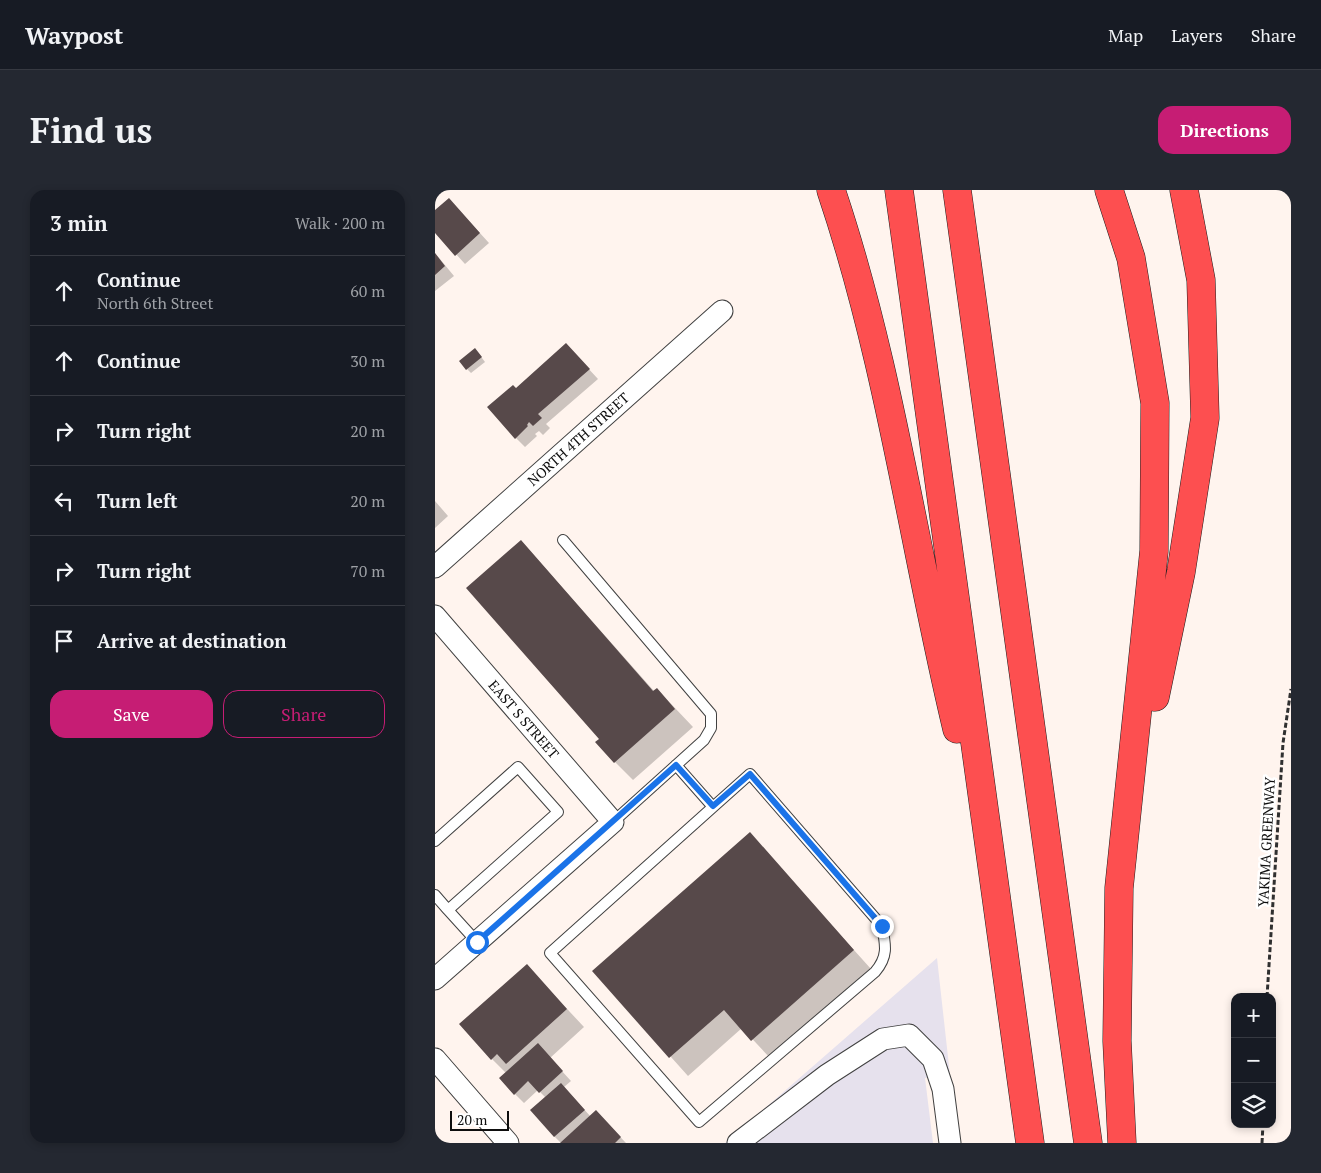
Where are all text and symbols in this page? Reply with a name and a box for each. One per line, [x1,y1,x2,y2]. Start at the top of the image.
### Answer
text: Waypost [25,19,123,51]
text: Map [1108,23,1143,47]
text: Layers [1171,23,1223,47]
text: Share [1251,23,1296,47]
button: Directions [1158,106,1291,154]
text: Find us [30,107,152,153]
text: 3 min [50,209,107,237]
text: Walk · 200 m [295,212,385,234]
text: Continue [97,267,181,292]
icon: ahead [50,277,78,305]
text: 60 m [350,280,385,302]
text: North 6th Street [97,292,213,314]
icon: ahead [50,347,78,375]
text: Continue [97,348,181,373]
text: 30 m [350,350,385,372]
street label: NORTH 4TH STREET [523,388,633,490]
icon: right [50,417,78,445]
text: Turn right [97,418,191,443]
text: 20 m [350,420,385,442]
icon: left [50,487,78,515]
text: Turn left [97,488,178,513]
text: 20 m [350,490,385,512]
icon: right [50,557,78,585]
text: Turn right [97,558,191,583]
text: 70 m [350,560,385,582]
icon: arrive [50,627,78,655]
text: Arrive at destination [97,628,286,653]
street label: EAST S STREET [485,676,564,763]
button: Save [50,690,213,738]
button: Share [223,690,385,738]
street label: YAKIMA GREENWAY [1253,775,1279,908]
route end [871,915,894,938]
route start [466,931,489,954]
map controls [1231,993,1276,1128]
button: + [1231,993,1276,1038]
button: − [1231,1038,1276,1083]
button: layers [1231,1083,1276,1128]
scale bar [450,1108,509,1131]
text: 20 m [457,1110,487,1129]

